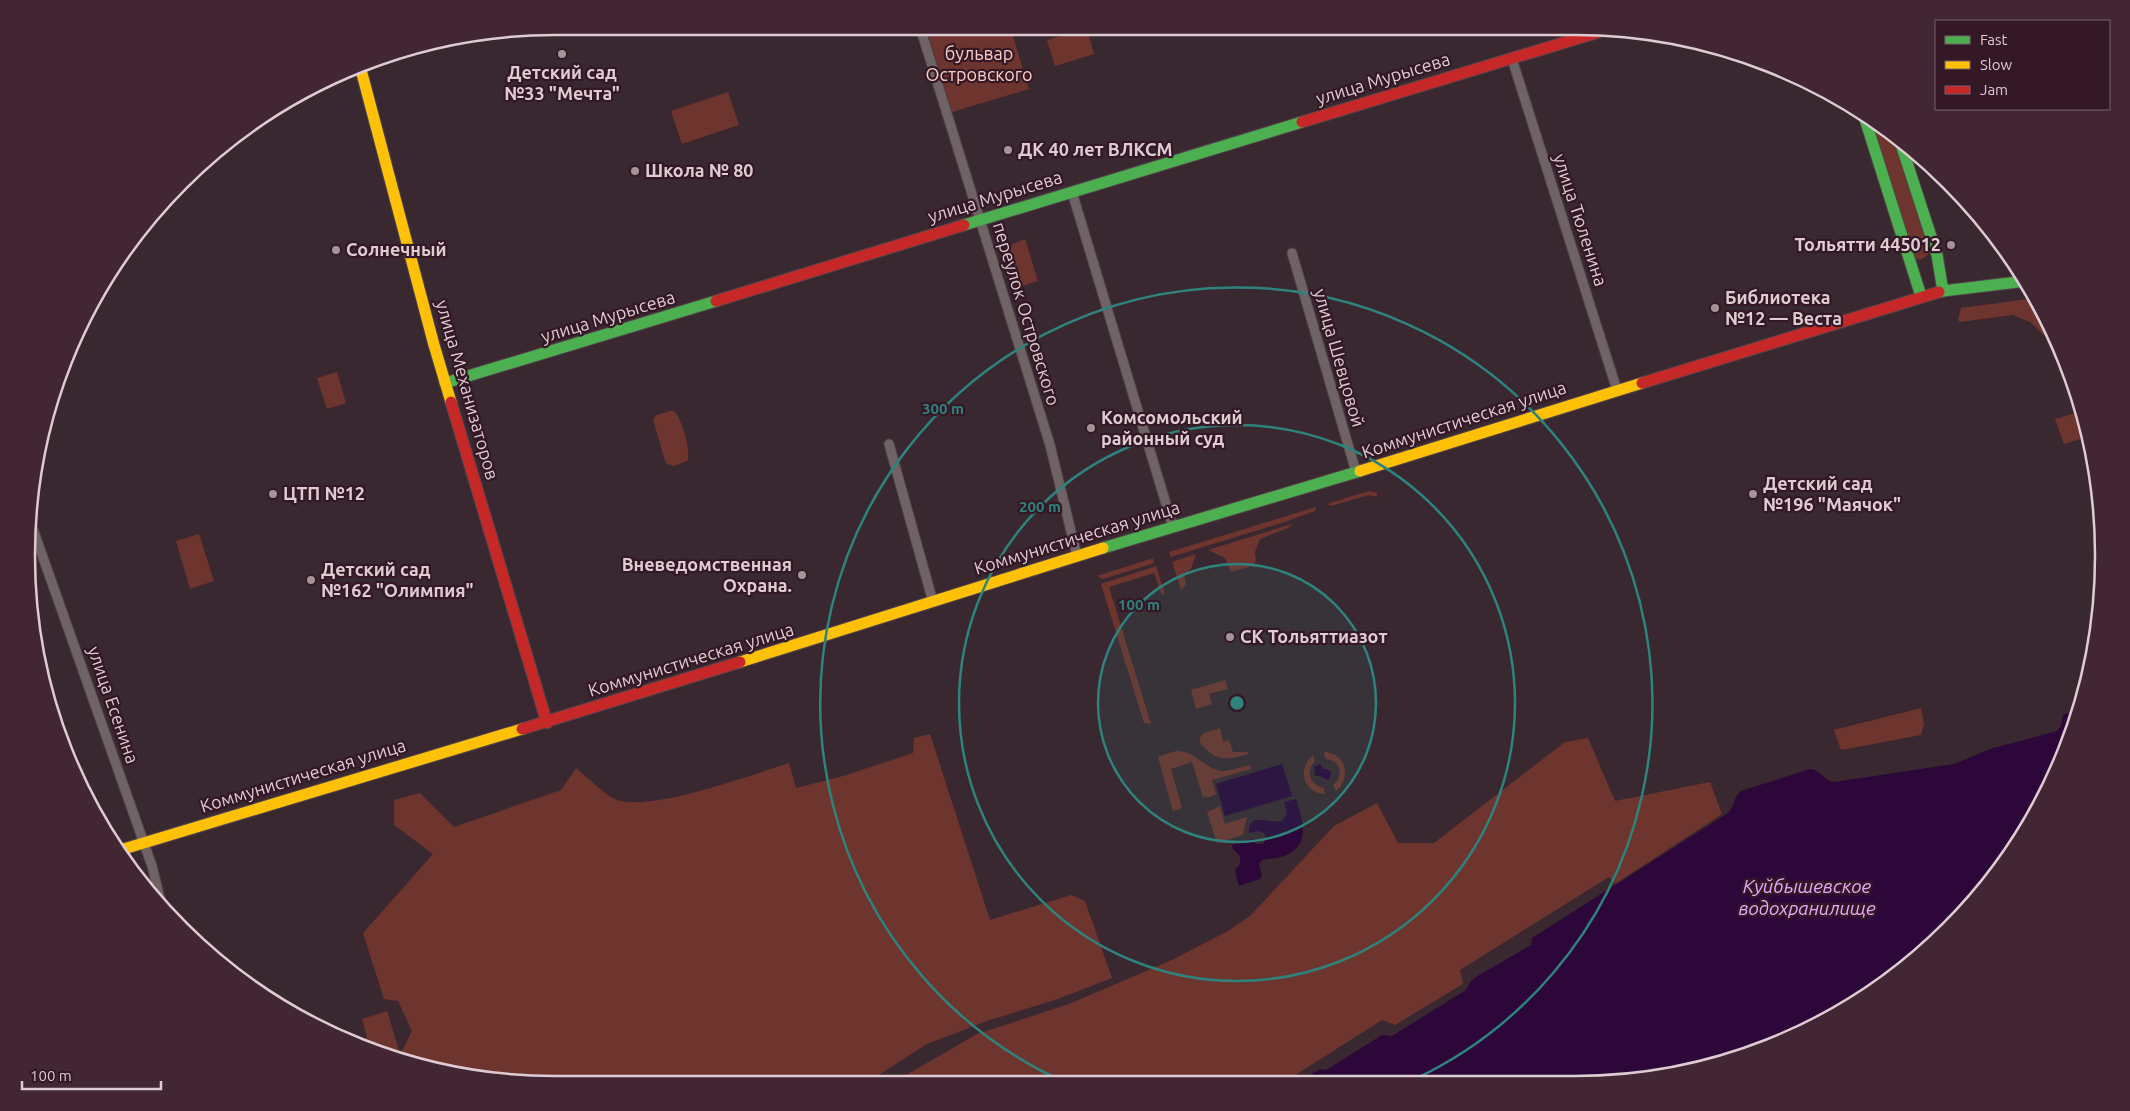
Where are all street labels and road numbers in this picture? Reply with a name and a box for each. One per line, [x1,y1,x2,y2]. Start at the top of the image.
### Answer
street label: улица Мурысева [1313,48,1452,108]
street label: улица Тюленина [1550,151,1612,288]
street label: улица Мурысева [925,166,1064,226]
street label: переулок Островского [990,220,1064,408]
street label: улица Мурысева [538,286,677,346]
street label: улица Шевцовой [1311,286,1369,429]
street label: улица Механизаторов [433,298,503,482]
street label: Коммунистическая улица [1359,376,1568,462]
street label: Коммунистическая улица [972,496,1182,578]
street label: Коммунистическая улица [586,618,796,700]
street label: улица Есенина [85,643,143,766]
street label: Коммунистическая улица [198,734,408,816]

